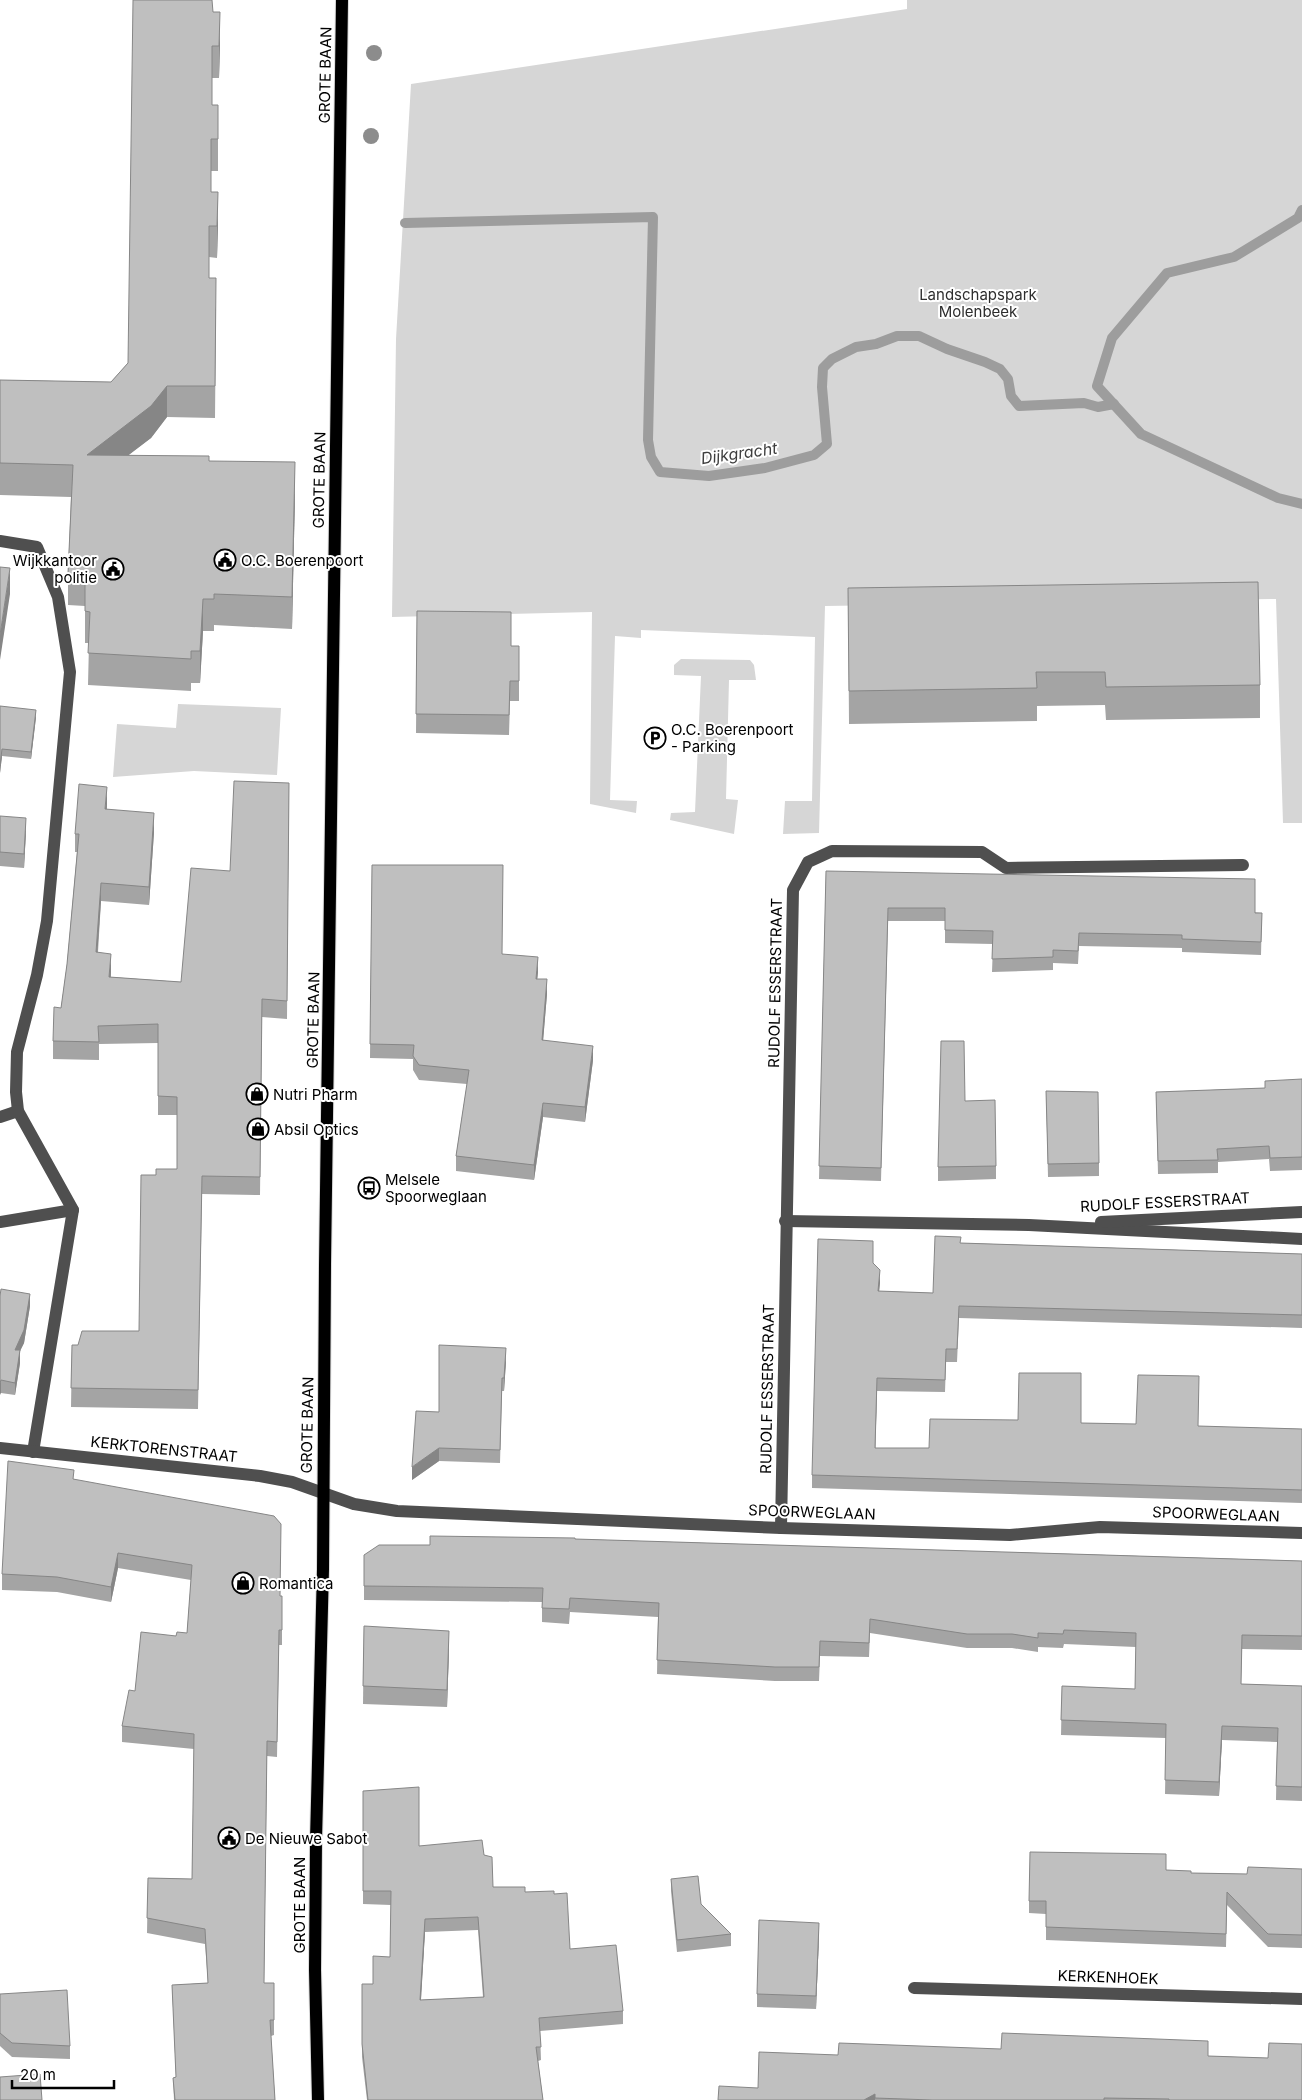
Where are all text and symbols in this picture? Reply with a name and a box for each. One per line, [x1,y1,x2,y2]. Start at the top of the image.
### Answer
street label: GROTE BAAN [315,26,335,124]
park label: Landschapspark Molenbeek [919,285,1038,321]
street label: GROTE BAAN [309,431,329,529]
water label: Dijkgracht [699,438,779,468]
public building icon: O.C. Boerenpoort [213,548,237,572]
place label: Wijkkantoor politie [13,551,97,587]
place label: O.C. Boerenpoort [241,551,364,570]
public building icon: Wijkkantoor politie [101,557,125,581]
place label: O.C. Boerenpoort - Parking [671,720,794,756]
parking icon: O.C. Boerenpoort - Parking [643,726,667,750]
street label: RUDOLF ESSERSTRAAT [764,898,786,1068]
street label: GROTE BAAN [303,971,323,1069]
shop icon: Nutri Pharm [245,1082,269,1106]
place label: Nutri Pharm [273,1085,358,1104]
shop icon: Absil Optics [246,1117,270,1141]
place label: Absil Optics [274,1120,359,1139]
place label: Melsele Spoorweglaan [385,1170,487,1206]
bus stop icon: Melsele Spoorweglaan [357,1176,381,1200]
street label: RUDOLF ESSERSTRAAT [1080,1188,1250,1216]
street label: RUDOLF ESSERSTRAAT [756,1304,778,1474]
street label: GROTE BAAN [297,1376,317,1474]
street label: KERKTORENSTRAAT [90,1432,238,1466]
street label: SPOORWEGLAAN [748,1500,876,1524]
street label: SPOORWEGLAAN [1152,1502,1280,1526]
shop icon: Romantica [231,1571,255,1595]
place label: Romantica [259,1574,334,1593]
public building icon: De Nieuwe Sabot [217,1826,241,1850]
place label: De Nieuwe Sabot [245,1829,368,1848]
street label: GROTE BAAN [290,1857,309,1953]
street label: KERKENHOEK [1057,1966,1159,1988]
scale bar [12,2058,115,2090]
text: 20 m [20,2065,56,2084]

